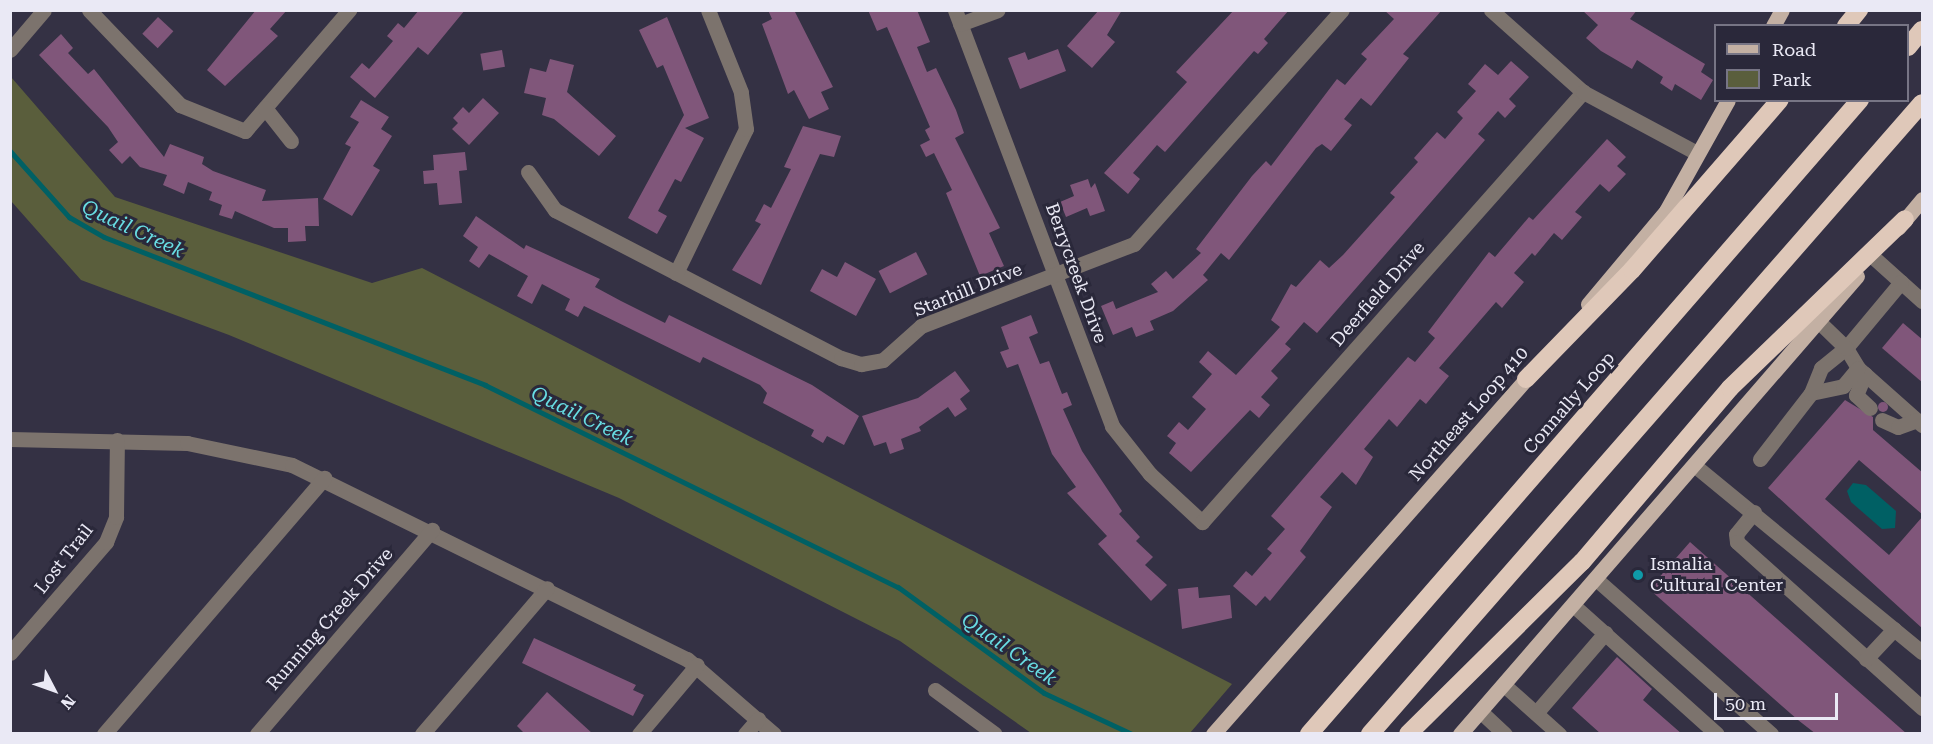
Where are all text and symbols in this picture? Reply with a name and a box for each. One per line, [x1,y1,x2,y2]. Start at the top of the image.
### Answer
legend [1714,24,1909,102]
text: Road [1772,39,1816,60]
text: Park [1772,69,1812,90]
water label: Quail Creek [78,195,188,263]
street label: Berrycreek Drive [1041,200,1111,346]
street label: Deerfield Drive [1327,237,1429,351]
street label: Starhill Drive [911,258,1025,322]
street label: Northeast Loop 410 [1405,343,1533,485]
street label: Connally Loop [1519,347,1619,459]
water label: Quail Creek [527,381,637,451]
street label: Lost Trail [30,520,98,598]
street label: Running Creek Drive [262,543,398,695]
place label: Ismalia Cultural Center [1650,554,1783,596]
marker: Ismalia Cultural Center [1631,568,1645,582]
water label: Quail Creek [957,607,1061,691]
north arrow [24,660,84,720]
scale bar [1717,681,1842,719]
text: N [57,691,79,713]
text: 50 m [1725,693,1766,714]

